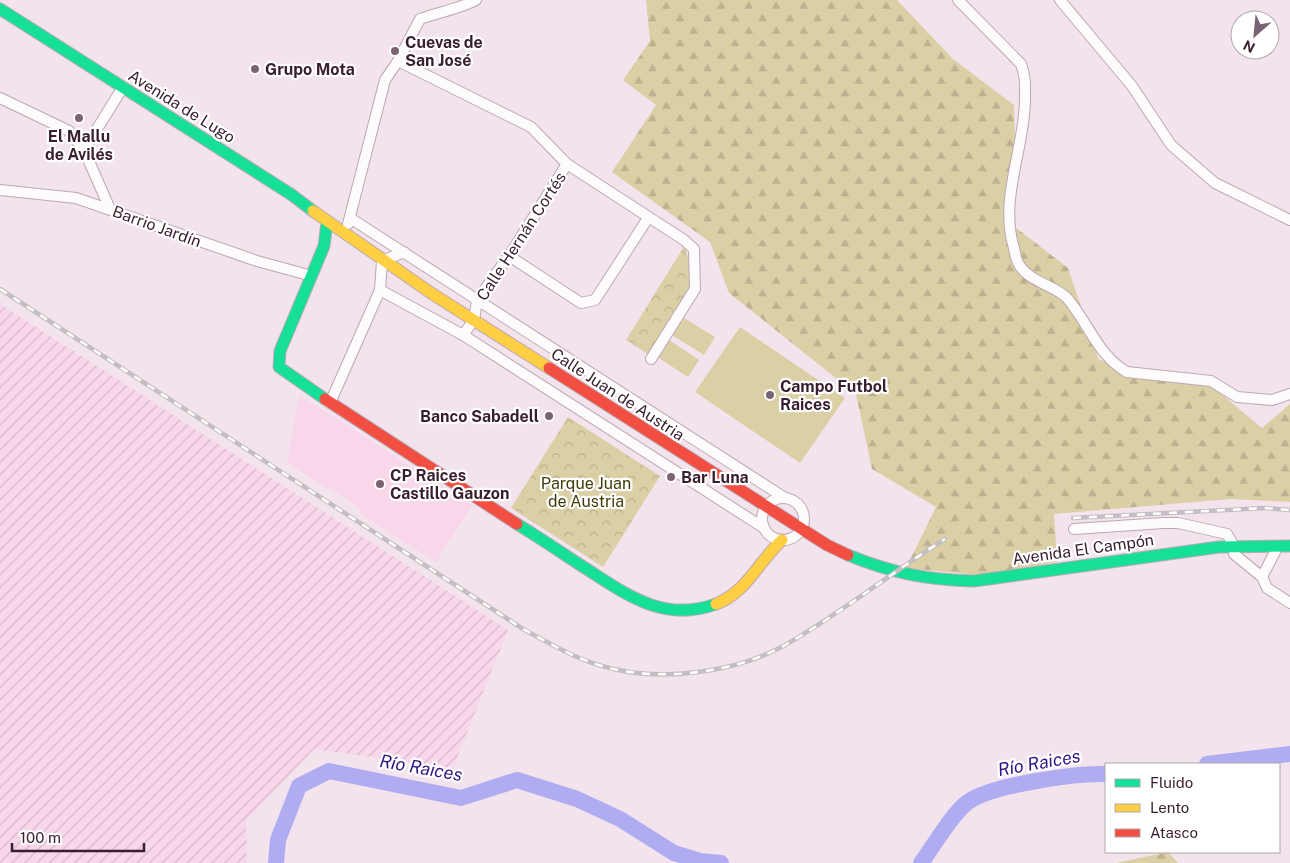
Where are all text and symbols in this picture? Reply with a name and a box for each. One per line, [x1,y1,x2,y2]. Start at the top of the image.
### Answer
north arrow [1230,10,1280,60]
place label: Cuevas de San José [405,33,483,70]
text: N [1241,37,1258,56]
marker: Cuevas de San José [389,45,401,57]
place label: Grupo Mota [265,60,355,79]
marker: Grupo Mota [249,63,261,75]
street label: Avenida de Lugo [125,66,239,147]
marker: El Mallu de Avilés [73,112,85,124]
place label: El Mallu de Avilés [45,127,113,164]
street label: Calle Hernán Cortés [473,168,570,304]
street label: Barrio Jardín [110,202,204,251]
street label: Calle Juan de Austria [548,344,688,445]
place label: Campo Futbol Raices [780,377,887,414]
marker: Campo Futbol Raices [764,389,776,401]
place label: Banco Sabadell [420,407,539,426]
marker: Banco Sabadell [543,410,555,422]
place label: CP Raices Castillo Gauzon [390,466,509,503]
place label: Bar Luna [681,468,749,487]
marker: Bar Luna [665,471,677,483]
park label: Parque Juan de Austria [541,474,631,511]
marker: CP Raices Castillo Gauzon [374,478,386,490]
street label: Avenida El Campón [1011,530,1155,569]
water label: Río Raices [996,745,1082,780]
water label: Río Raices [378,750,464,785]
legend [1105,763,1280,853]
text: Fluido [1150,774,1193,791]
text: Lento [1150,799,1189,816]
scale bar [12,820,145,852]
text: Atasco [1150,824,1198,841]
text: 100 m [20,829,61,846]

